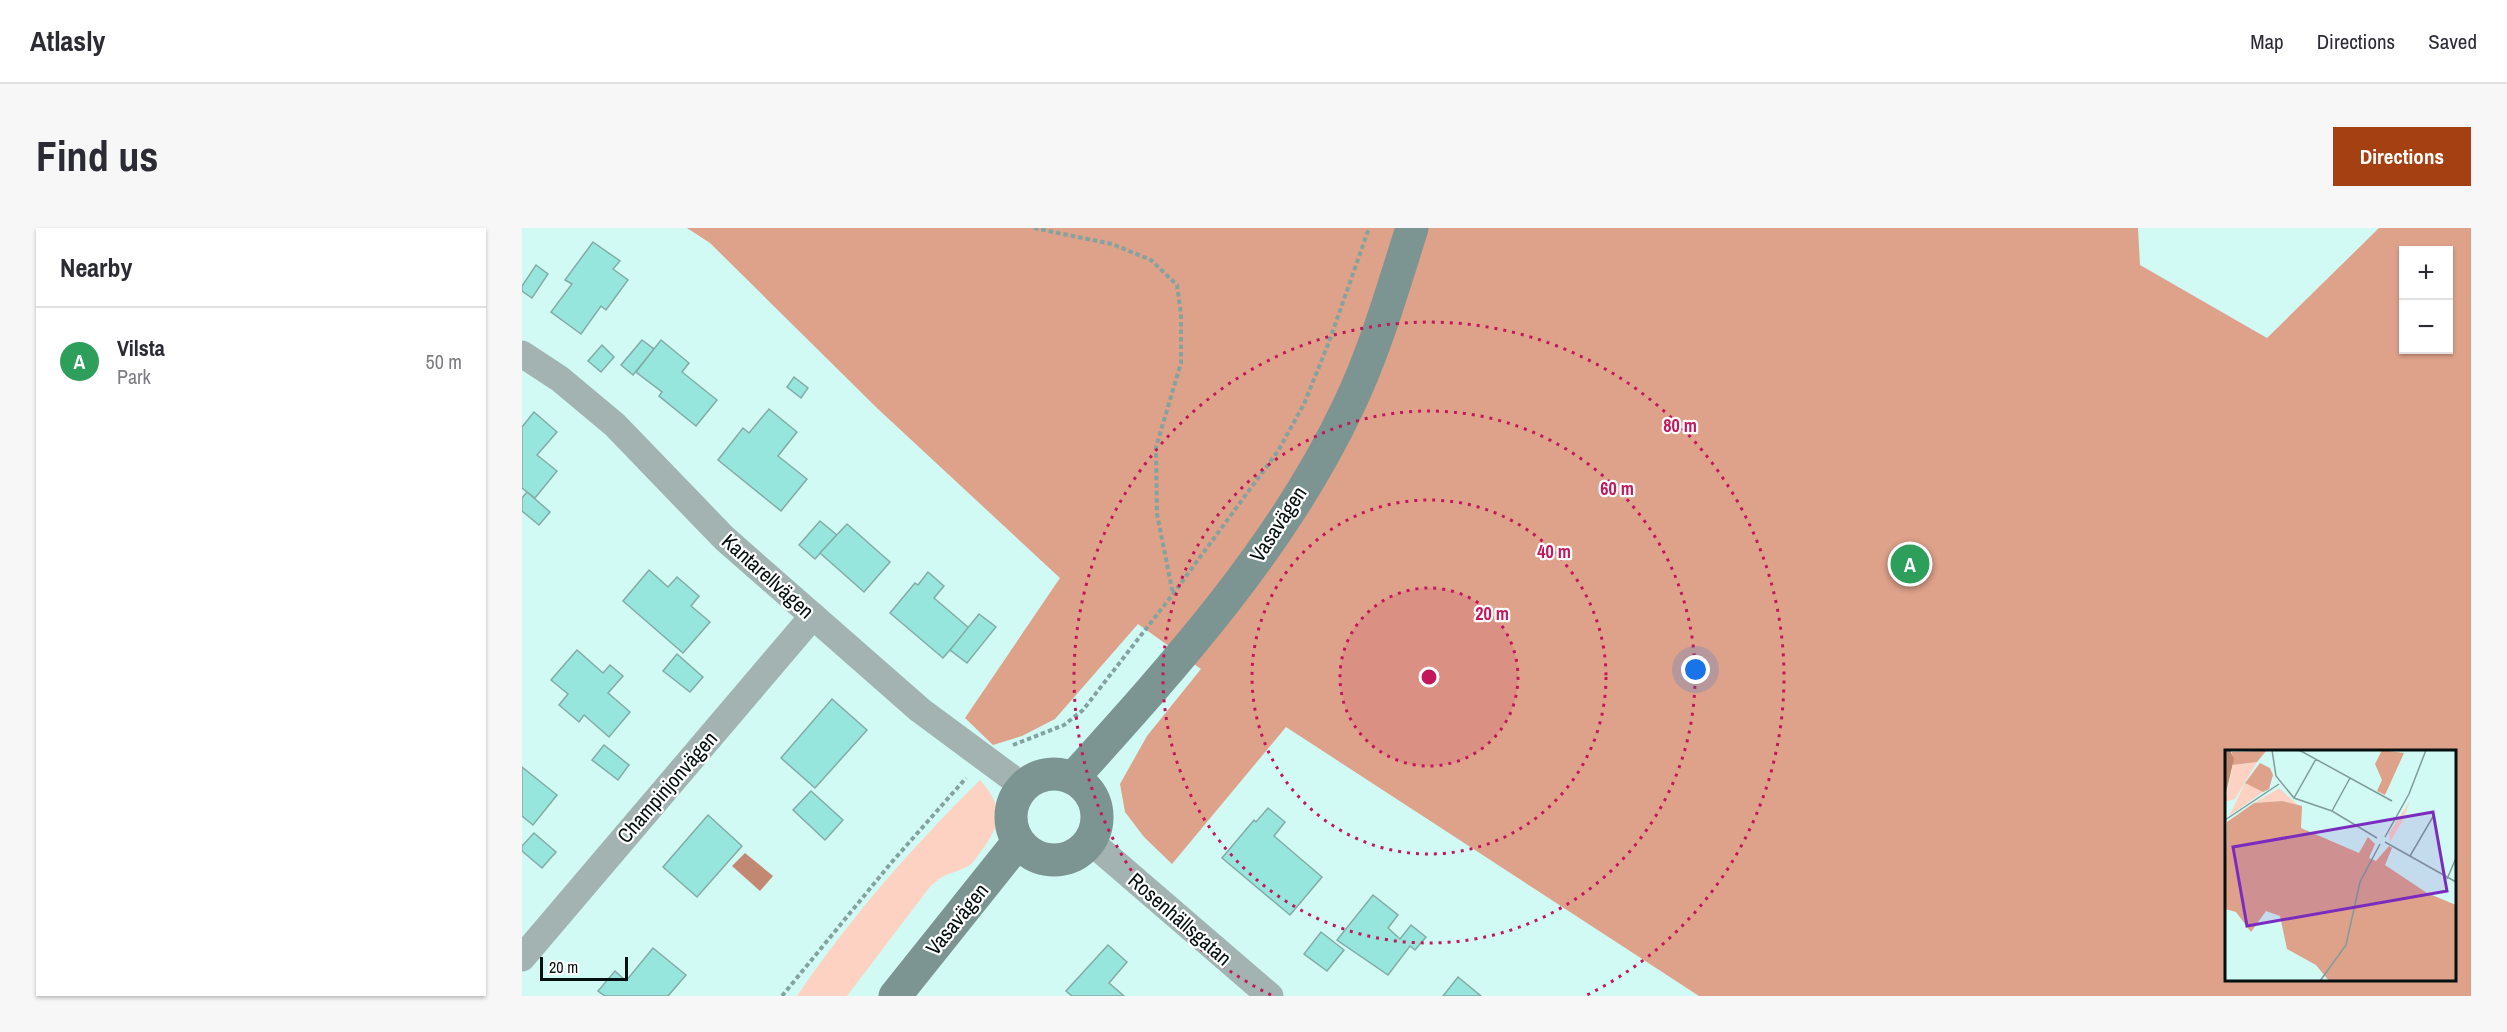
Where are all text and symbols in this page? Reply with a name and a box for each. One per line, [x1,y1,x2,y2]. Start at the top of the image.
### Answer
text: Atlasly [30,22,105,60]
text: Map [2250,27,2284,56]
text: Directions [2317,27,2395,56]
text: Saved [2428,27,2477,56]
button: Directions [2333,127,2471,186]
text: Find us [36,128,158,184]
map controls [2399,246,2453,354]
button: + [2399,246,2453,300]
text: Nearby [60,250,132,285]
button: − [2399,300,2453,354]
text: Vilsta [117,333,165,363]
text: A [74,348,85,375]
text: 50 m [426,348,462,375]
text: Park [117,363,151,390]
text: 80 m [1663,413,1697,438]
text: 60 m [1600,476,1634,501]
street label: Vasavägen [1243,480,1313,568]
street label: Kantarellvägen [716,527,820,625]
text: 40 m [1537,539,1571,564]
pin: A [1890,542,1930,586]
text: 20 m [1475,601,1509,626]
your location [1681,655,1710,684]
centre of rings [1419,667,1439,687]
street label: Champinjonvägen [610,725,724,849]
inset map [2225,750,2456,981]
street label: Rosenhällsgatan [1122,866,1238,972]
street label: Vasavägen [919,877,995,961]
scale bar [540,954,628,982]
text: 20 m [549,956,578,978]

